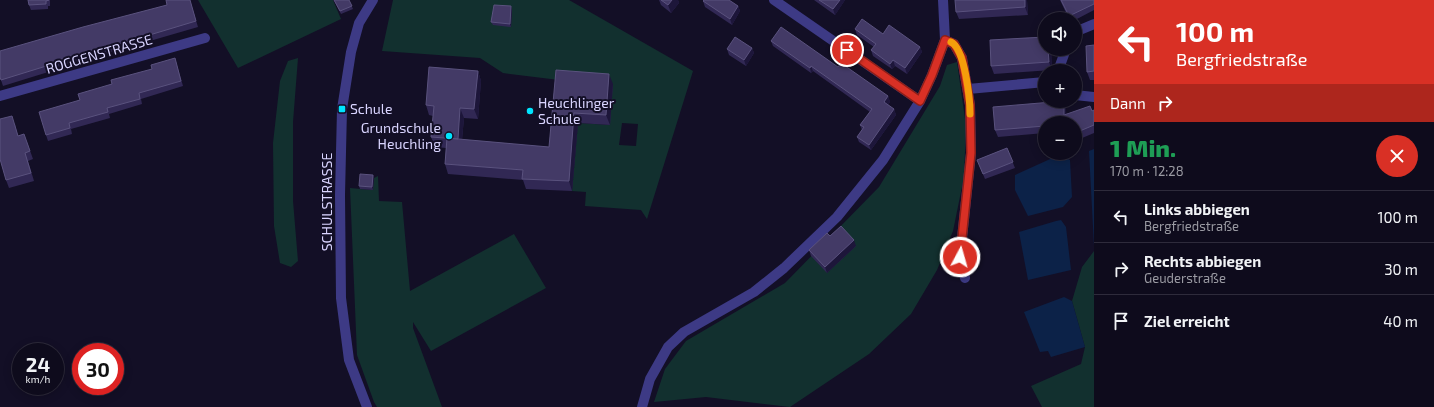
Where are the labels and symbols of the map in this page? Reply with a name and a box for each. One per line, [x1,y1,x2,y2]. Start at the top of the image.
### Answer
street label: ROGGENSTRASSE [44,30,154,77]
pin [830,33,864,67]
place label: Heuchlinger Schule [538,94,615,127]
place label: Schule [350,100,393,117]
marker: Schule [337,104,347,114]
marker: Heuchlinger Schule [525,106,535,116]
place label: Grundschule Heuchling [361,119,441,152]
marker: Grundschule Heuchling [444,131,454,141]
street label: SCHULSTRASSE [318,153,335,251]
position arrow [939,236,981,278]
speed limit sign: 30 [72,343,124,395]

